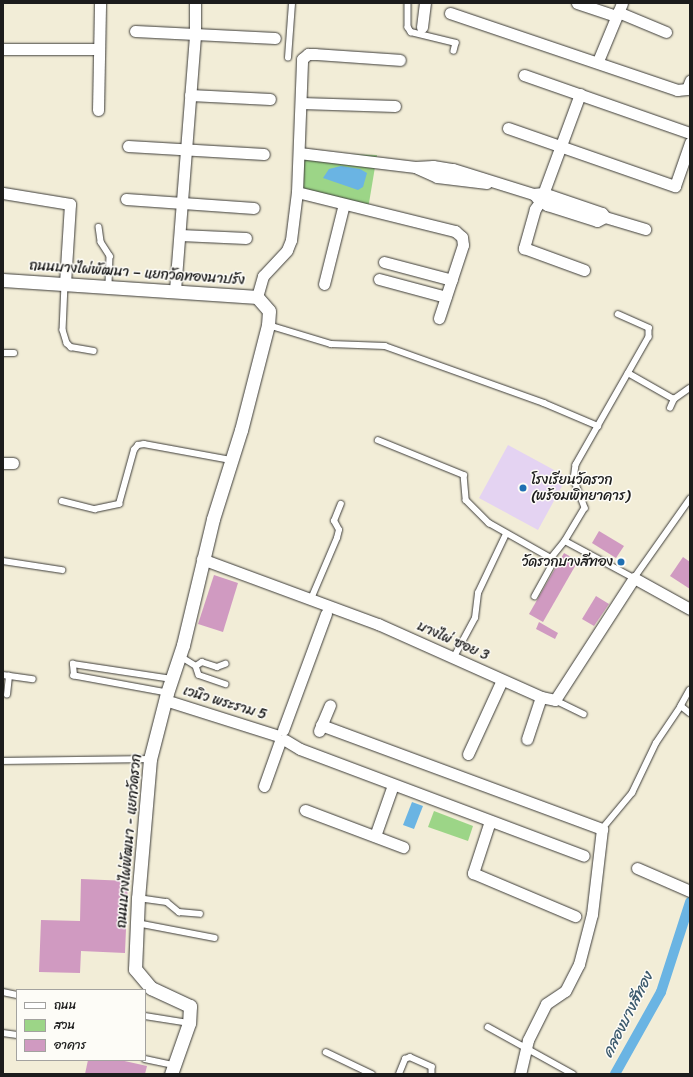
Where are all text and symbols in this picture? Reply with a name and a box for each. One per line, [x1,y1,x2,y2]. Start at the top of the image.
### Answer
street label: ถนนบางไผ่พัฒนา – แยกวัดทองนาปรัง [29,257,245,289]
place label: โรงเรียนวัดรวก (พร้อมพิทยาคาร) [531,472,630,504]
marker: โรงเรียนวัดรวก (พร้อมพิทยาคาร) [518,483,528,493]
place label: วัดรวกบางสีทอง [522,554,613,570]
marker: วัดรวกบางสีทอง [616,557,626,567]
street label: บางไผ่ ซอย 3 [415,618,491,664]
street label: เวนิว พระราม 5 [181,682,269,724]
street label: ถนนบางไผ่พัฒนา - แยกวัดรวก [113,753,145,929]
water label: คลองบางสีทอง [599,969,657,1061]
legend [16,989,146,1061]
text: ถนน [54,994,76,1016]
text: สวน [54,1014,75,1036]
text: อาคาร [54,1034,86,1056]

